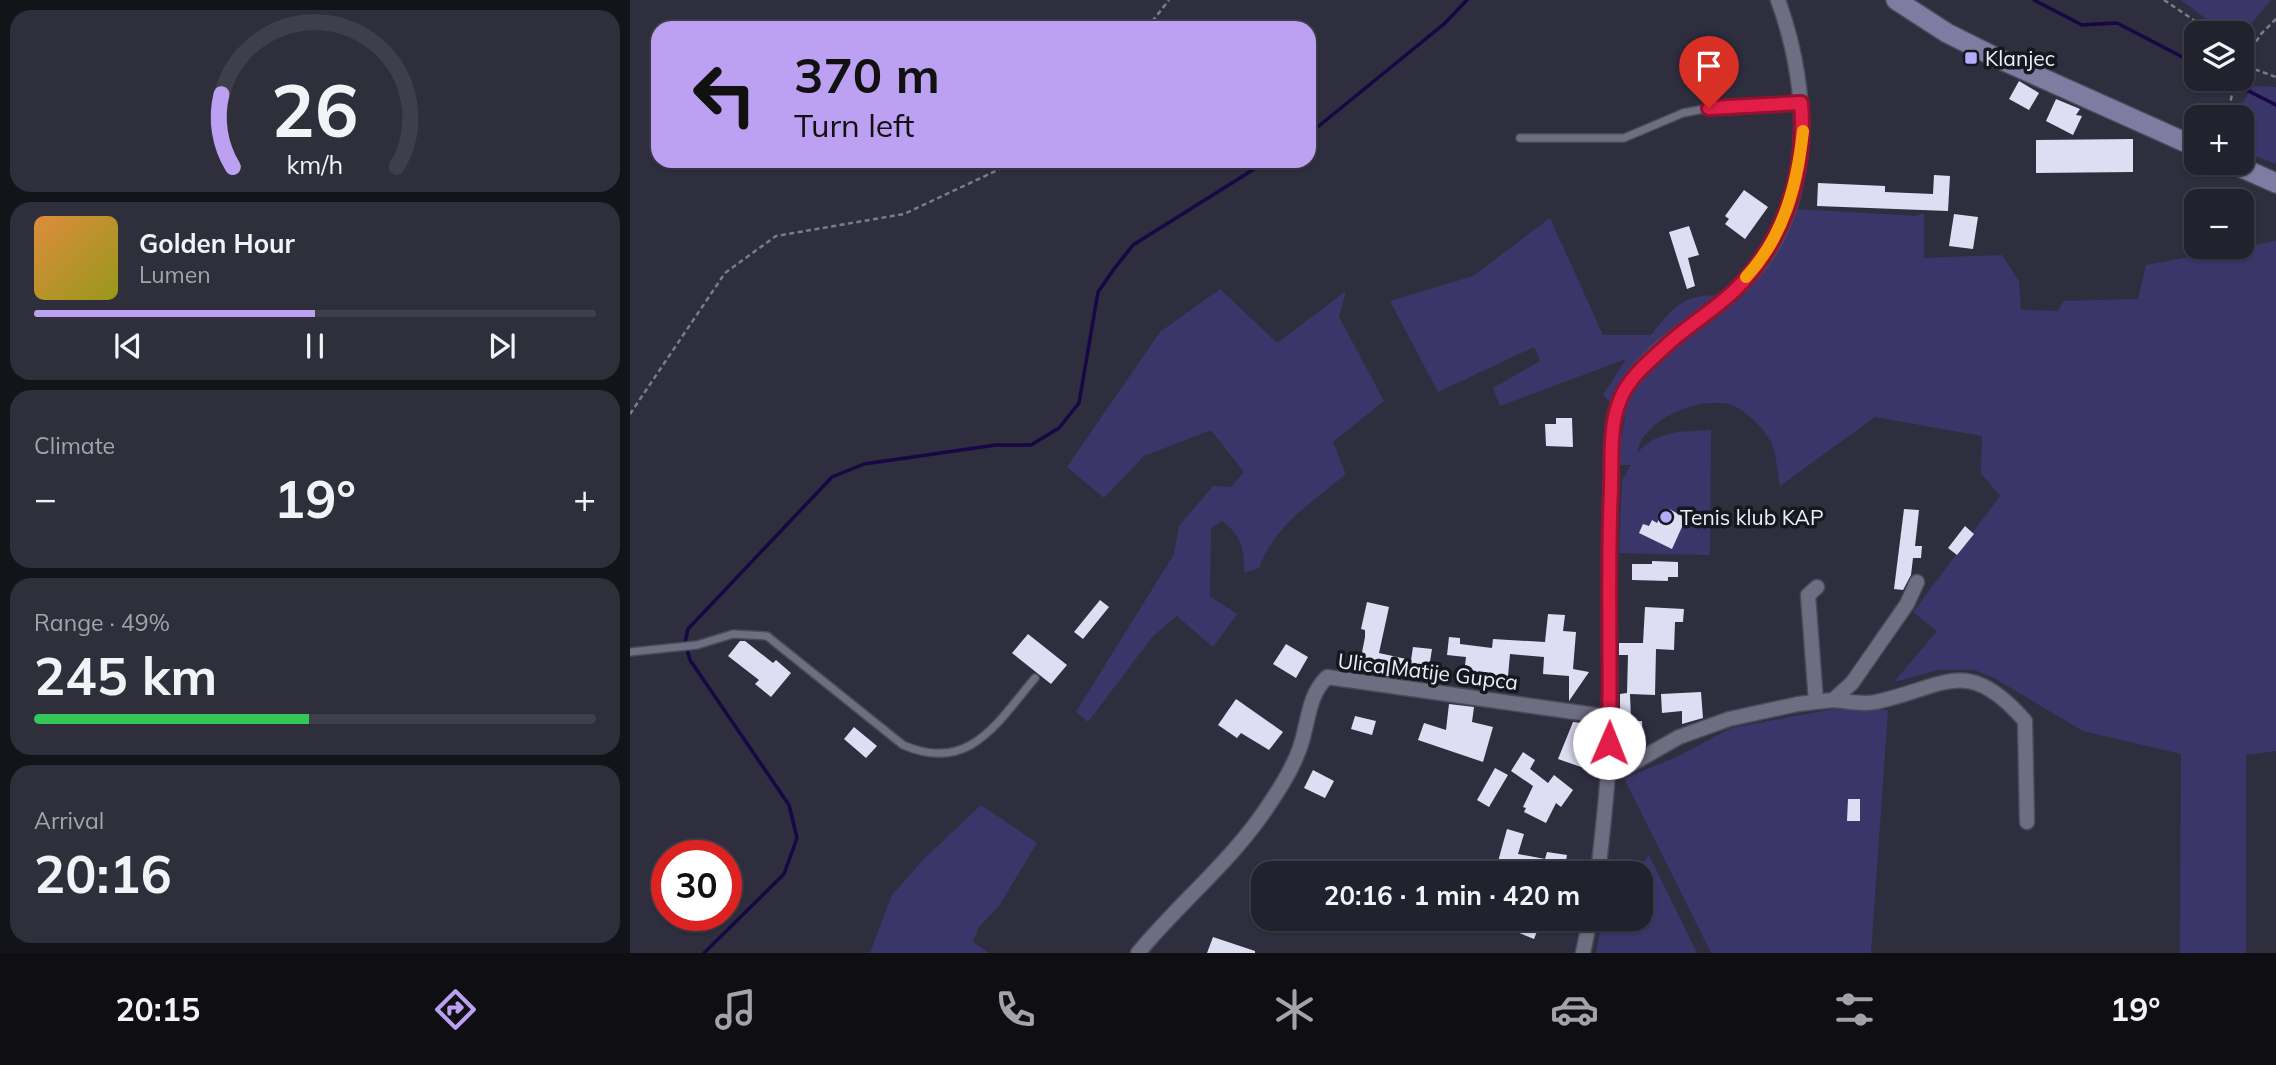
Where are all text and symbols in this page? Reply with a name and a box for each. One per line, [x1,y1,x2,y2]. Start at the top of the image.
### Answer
map controls [2184,21,2254,259]
button: layers [2184,21,2254,91]
pin [1679,36,1739,108]
text: 370 m [794,44,940,105]
place label: Klanjec [1985,45,2055,71]
icon: arrive [1690,47,1728,85]
icon: left [679,49,770,140]
marker: Klanjec [1963,50,1979,66]
text: 26 [271,64,359,155]
text: Turn left [794,105,914,145]
button: + [2184,105,2254,175]
text: km/h [287,149,343,180]
button: − [2184,189,2254,259]
text: Golden Hour [139,227,295,260]
text: Lumen [139,260,211,289]
icon: previous [109,327,147,365]
icon: pause [296,327,334,365]
icon: next [483,327,521,365]
text: Climate [34,431,115,460]
text: 19° [274,466,356,531]
text: − [34,474,57,522]
text: + [573,474,596,522]
place label: Tenis klub KAP [1680,504,1824,530]
marker: Tenis klub KAP [1658,509,1674,525]
text: Range · 49% [34,608,170,637]
text: 245 km [34,643,217,708]
street label: Ulica Matije Gupca [1336,647,1520,695]
position arrow [1572,706,1646,780]
text: Arrival [34,806,104,835]
speed limit sign: 30 [651,840,742,931]
text: 20:16 [34,841,172,906]
text: 20:16 · 1 min · 420 m [1324,879,1580,912]
icon: directions [431,985,480,1034]
icon: music [711,985,760,1034]
icon: phone [991,985,1040,1034]
icon: climate [1270,985,1319,1034]
icon: car [1550,985,1599,1034]
icon: filters [1830,985,1879,1034]
text: 20:15 [115,989,200,1029]
text: 19° [2110,989,2160,1029]

